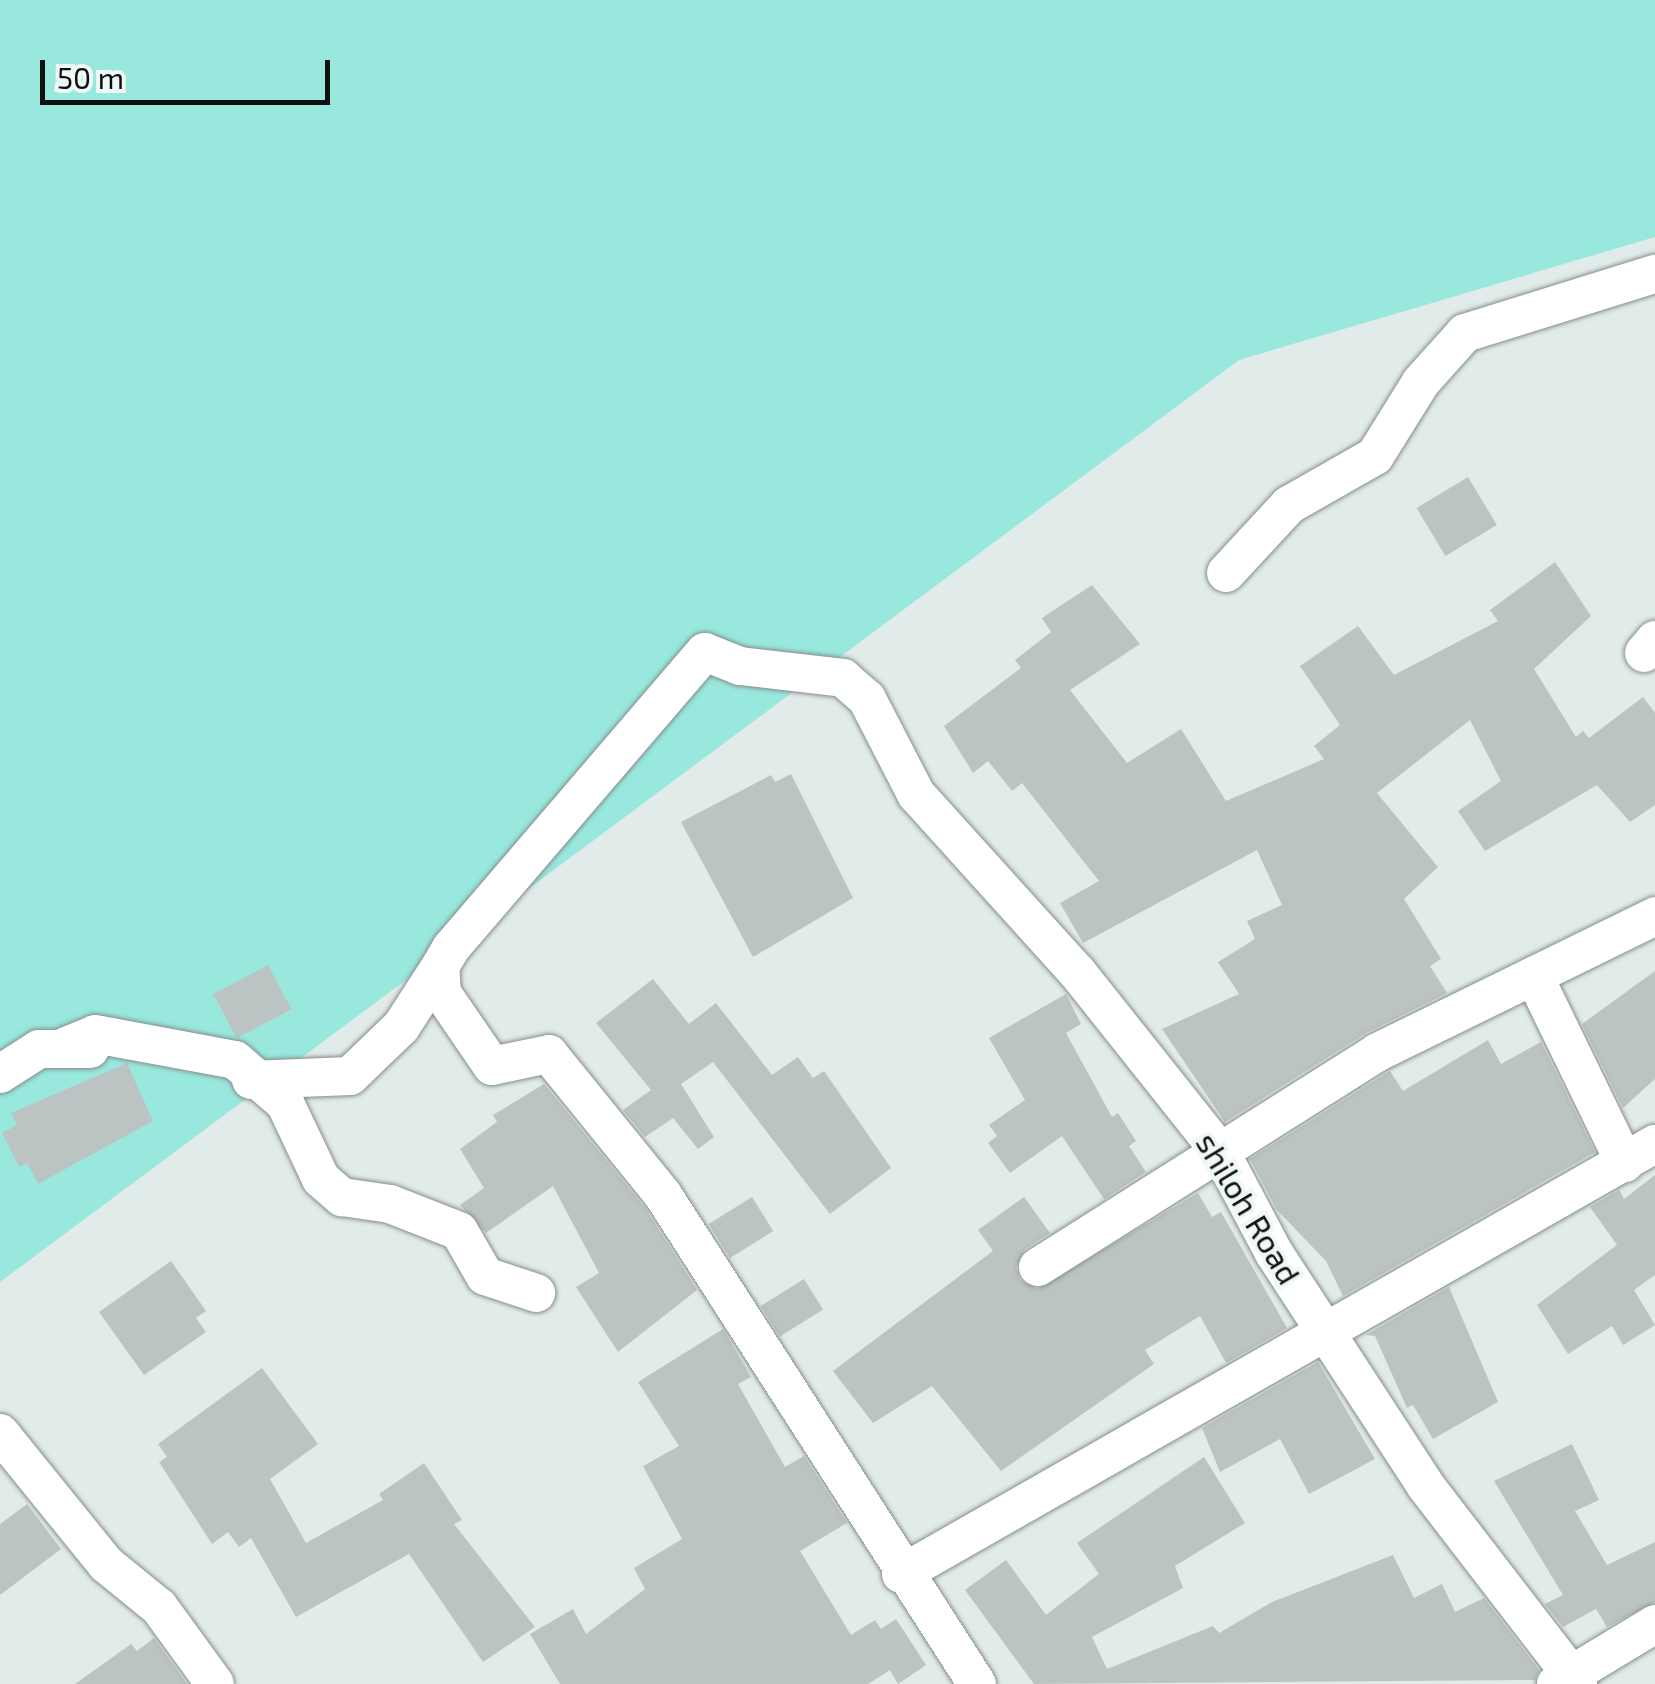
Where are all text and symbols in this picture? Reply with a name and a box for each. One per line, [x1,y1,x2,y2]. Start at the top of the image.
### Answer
scale bar [45,40,335,102]
text: 50 m [57,59,124,95]
street label: shiloh Road [1189,1125,1309,1291]

